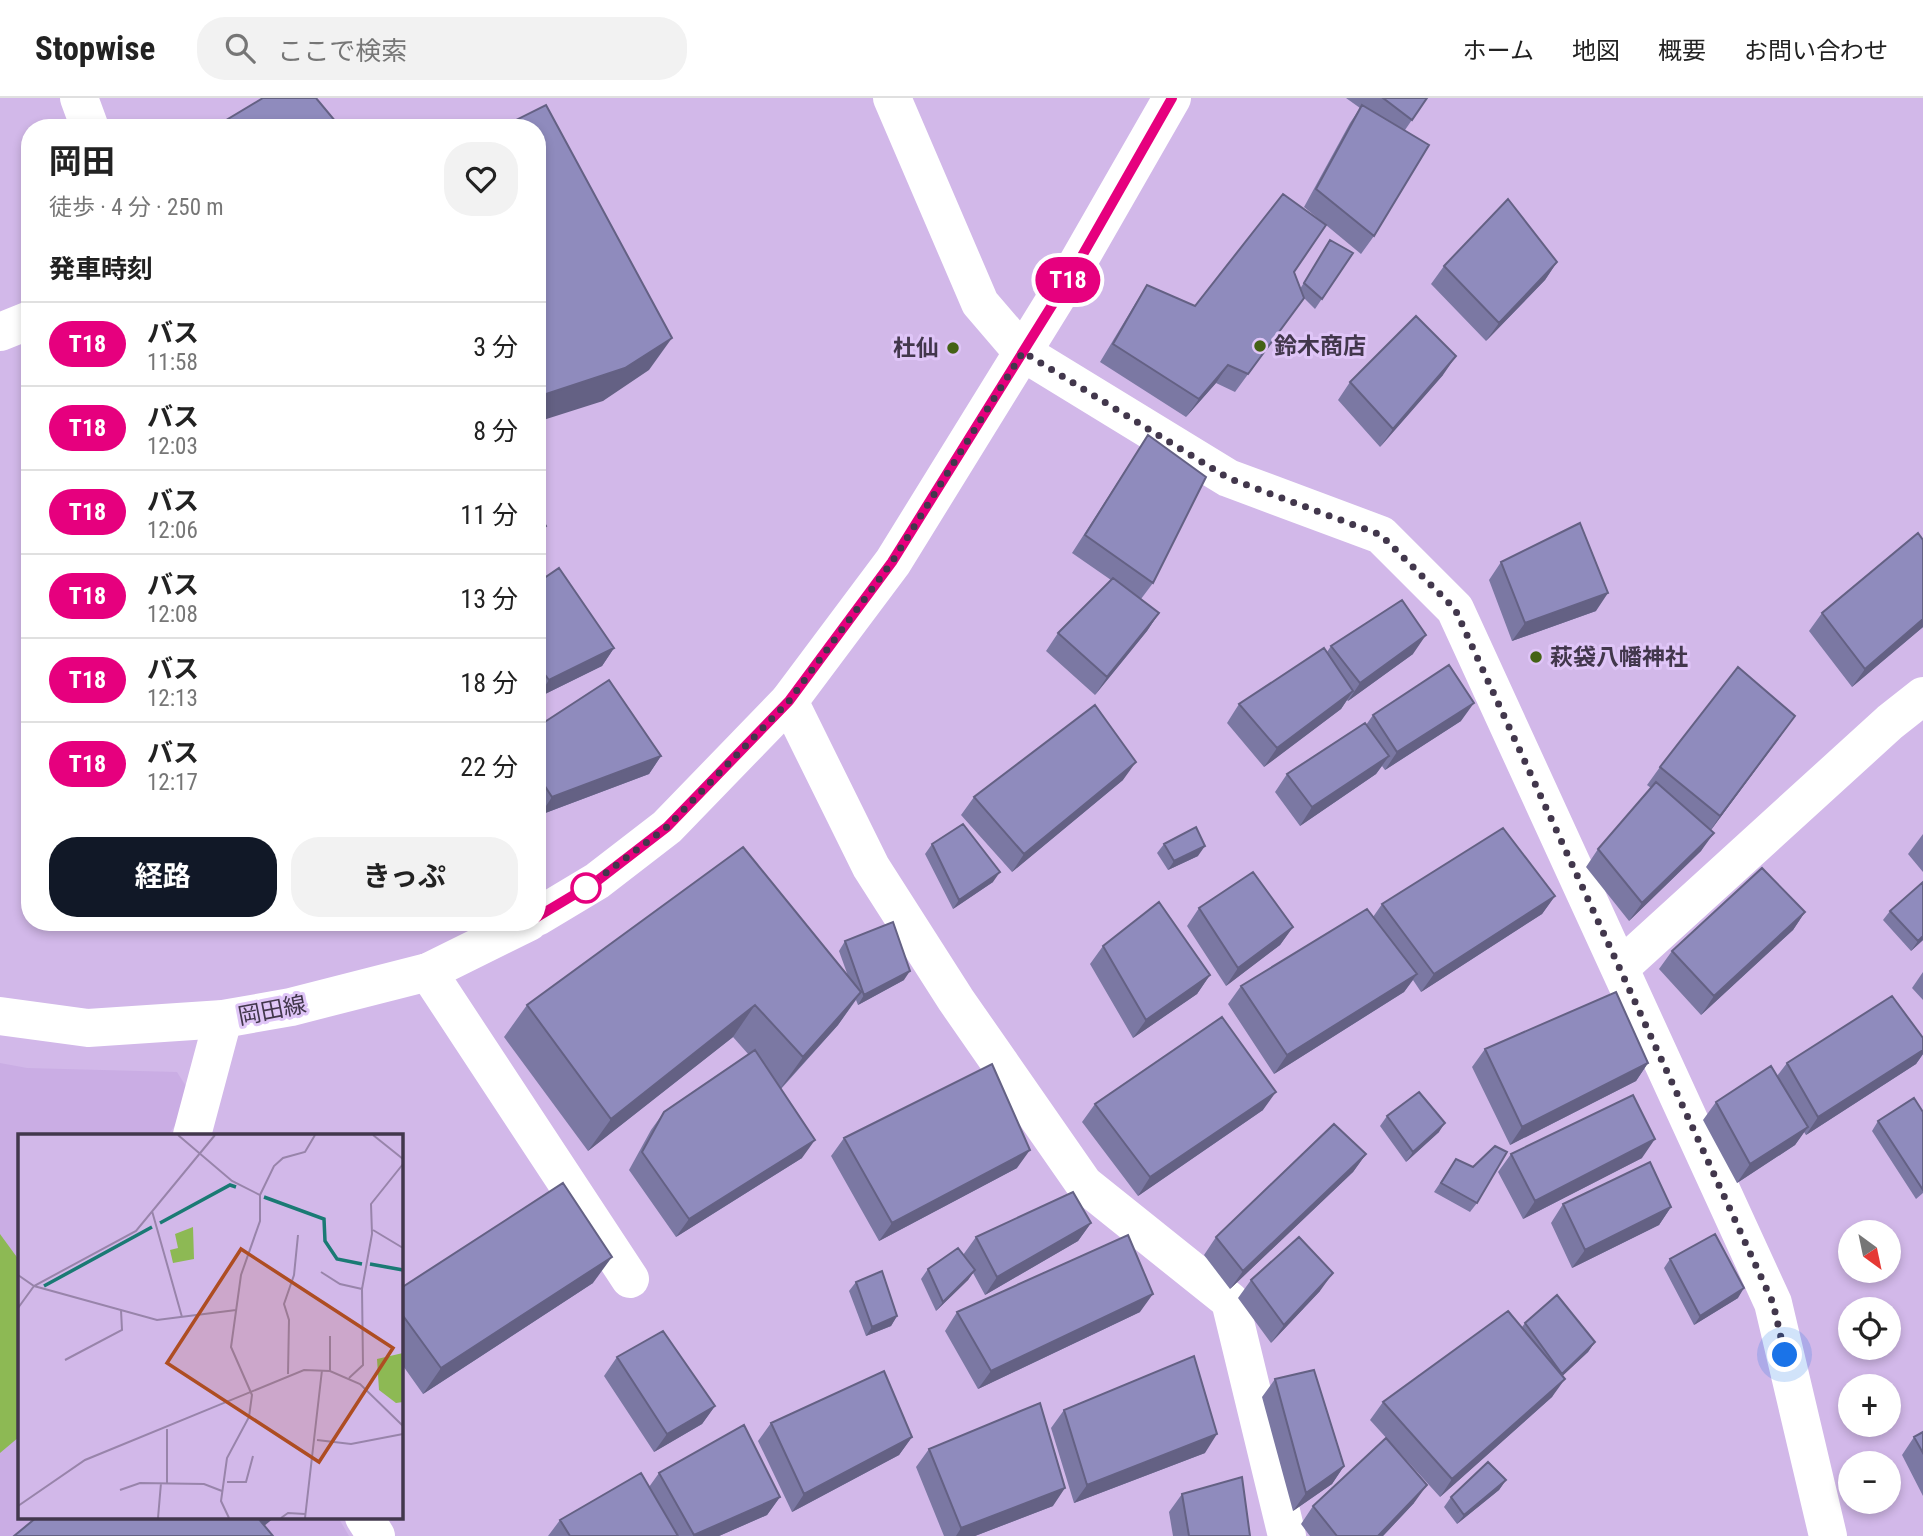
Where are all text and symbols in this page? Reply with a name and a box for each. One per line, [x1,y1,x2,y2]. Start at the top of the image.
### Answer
search box [197,17,687,80]
text: Stopwise [35,29,155,68]
icon: search [221,29,259,67]
text: ここで検索 [277,36,407,66]
text: ホーム [1463,37,1534,65]
text: 地図 [1572,37,1620,65]
text: 概要 [1658,37,1706,65]
text: お問い合わせ [1744,37,1888,65]
text: 岡田 [49,142,115,181]
button: heart [444,142,518,216]
text: 徒歩 · 4 分 · 250 m [49,194,224,221]
text: 発車時刻 [49,254,153,284]
line badge: T18 [1028,257,1108,303]
text: T18 [1049,266,1087,294]
text: バス [147,318,199,348]
text: T18 [69,330,106,358]
text: 3 分 [473,332,518,362]
place label: 鈴木商店 [1274,333,1366,360]
place label: 杜仙 [893,335,939,362]
marker: 鈴木商店 [1252,338,1268,354]
marker: 杜仙 [945,340,961,356]
text: 11:58 [147,349,198,376]
text: バス [147,402,199,432]
text: T18 [69,414,106,442]
text: 8 分 [473,416,518,446]
text: 12:03 [147,433,198,460]
text: バス [147,486,199,516]
text: T18 [69,498,106,526]
text: 11 分 [460,500,518,530]
text: 12:06 [147,517,198,544]
text: バス [147,570,199,600]
text: T18 [69,582,106,610]
text: 13 分 [460,584,518,614]
text: 12:08 [147,601,198,628]
place label: 萩袋八幡神社 [1550,644,1688,671]
marker: 萩袋八幡神社 [1528,649,1544,665]
text: バス [147,654,199,684]
text: T18 [69,666,106,694]
text: 18 分 [460,668,518,698]
text: 12:13 [147,685,198,712]
text: バス [147,738,199,768]
text: T18 [69,750,106,778]
text: 22 分 [460,752,518,782]
text: 12:17 [147,769,198,796]
button: 経路 [49,837,277,917]
button: きっぷ [291,837,518,917]
unlabelled marker [571,873,601,903]
street label: 岡田線 [236,991,309,1030]
inset map [18,1134,402,1518]
north arrow [1838,1220,1900,1283]
map controls [1838,1220,1901,1514]
button: locate [1838,1297,1901,1360]
your location [1767,1337,1802,1372]
button: + [1838,1374,1901,1437]
button: − [1838,1451,1901,1514]

